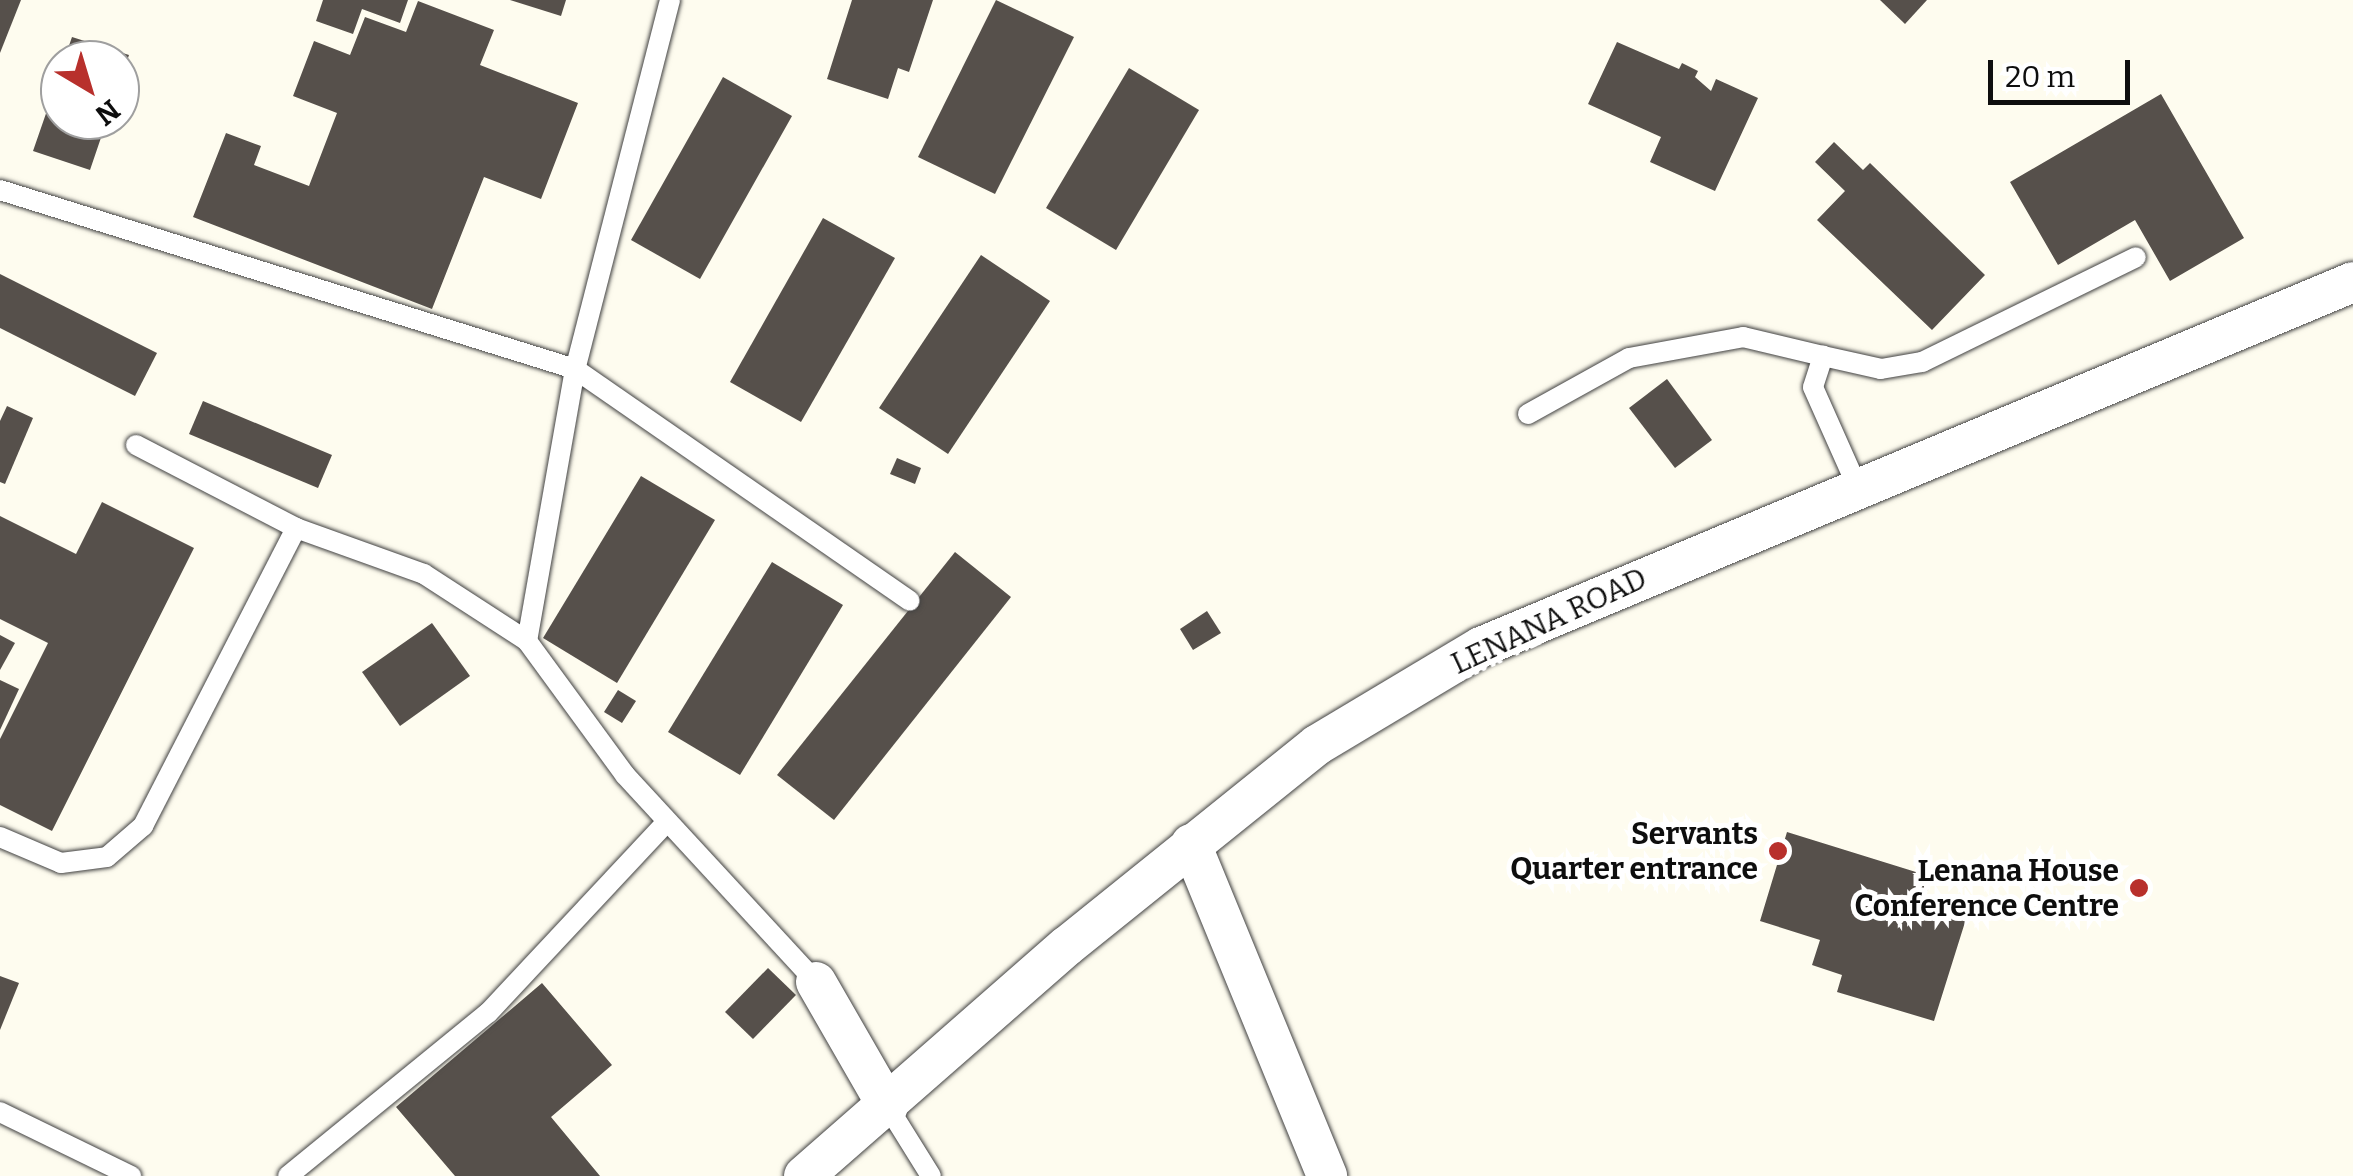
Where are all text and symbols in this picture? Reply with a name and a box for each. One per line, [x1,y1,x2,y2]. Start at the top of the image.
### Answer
north arrow [40,40,140,140]
scale bar [1993,40,2136,102]
text: 20 m [2005,59,2075,95]
text: N [89,93,126,132]
street label: LENANA ROAD [1446,560,1652,682]
place label: Servants Quarter entrance [1510,816,1758,886]
marker: Servants Quarter entrance [1767,840,1789,862]
place label: Lenana House Conference Centre [1854,853,2119,924]
marker: Lenana House Conference Centre [2128,877,2150,899]

